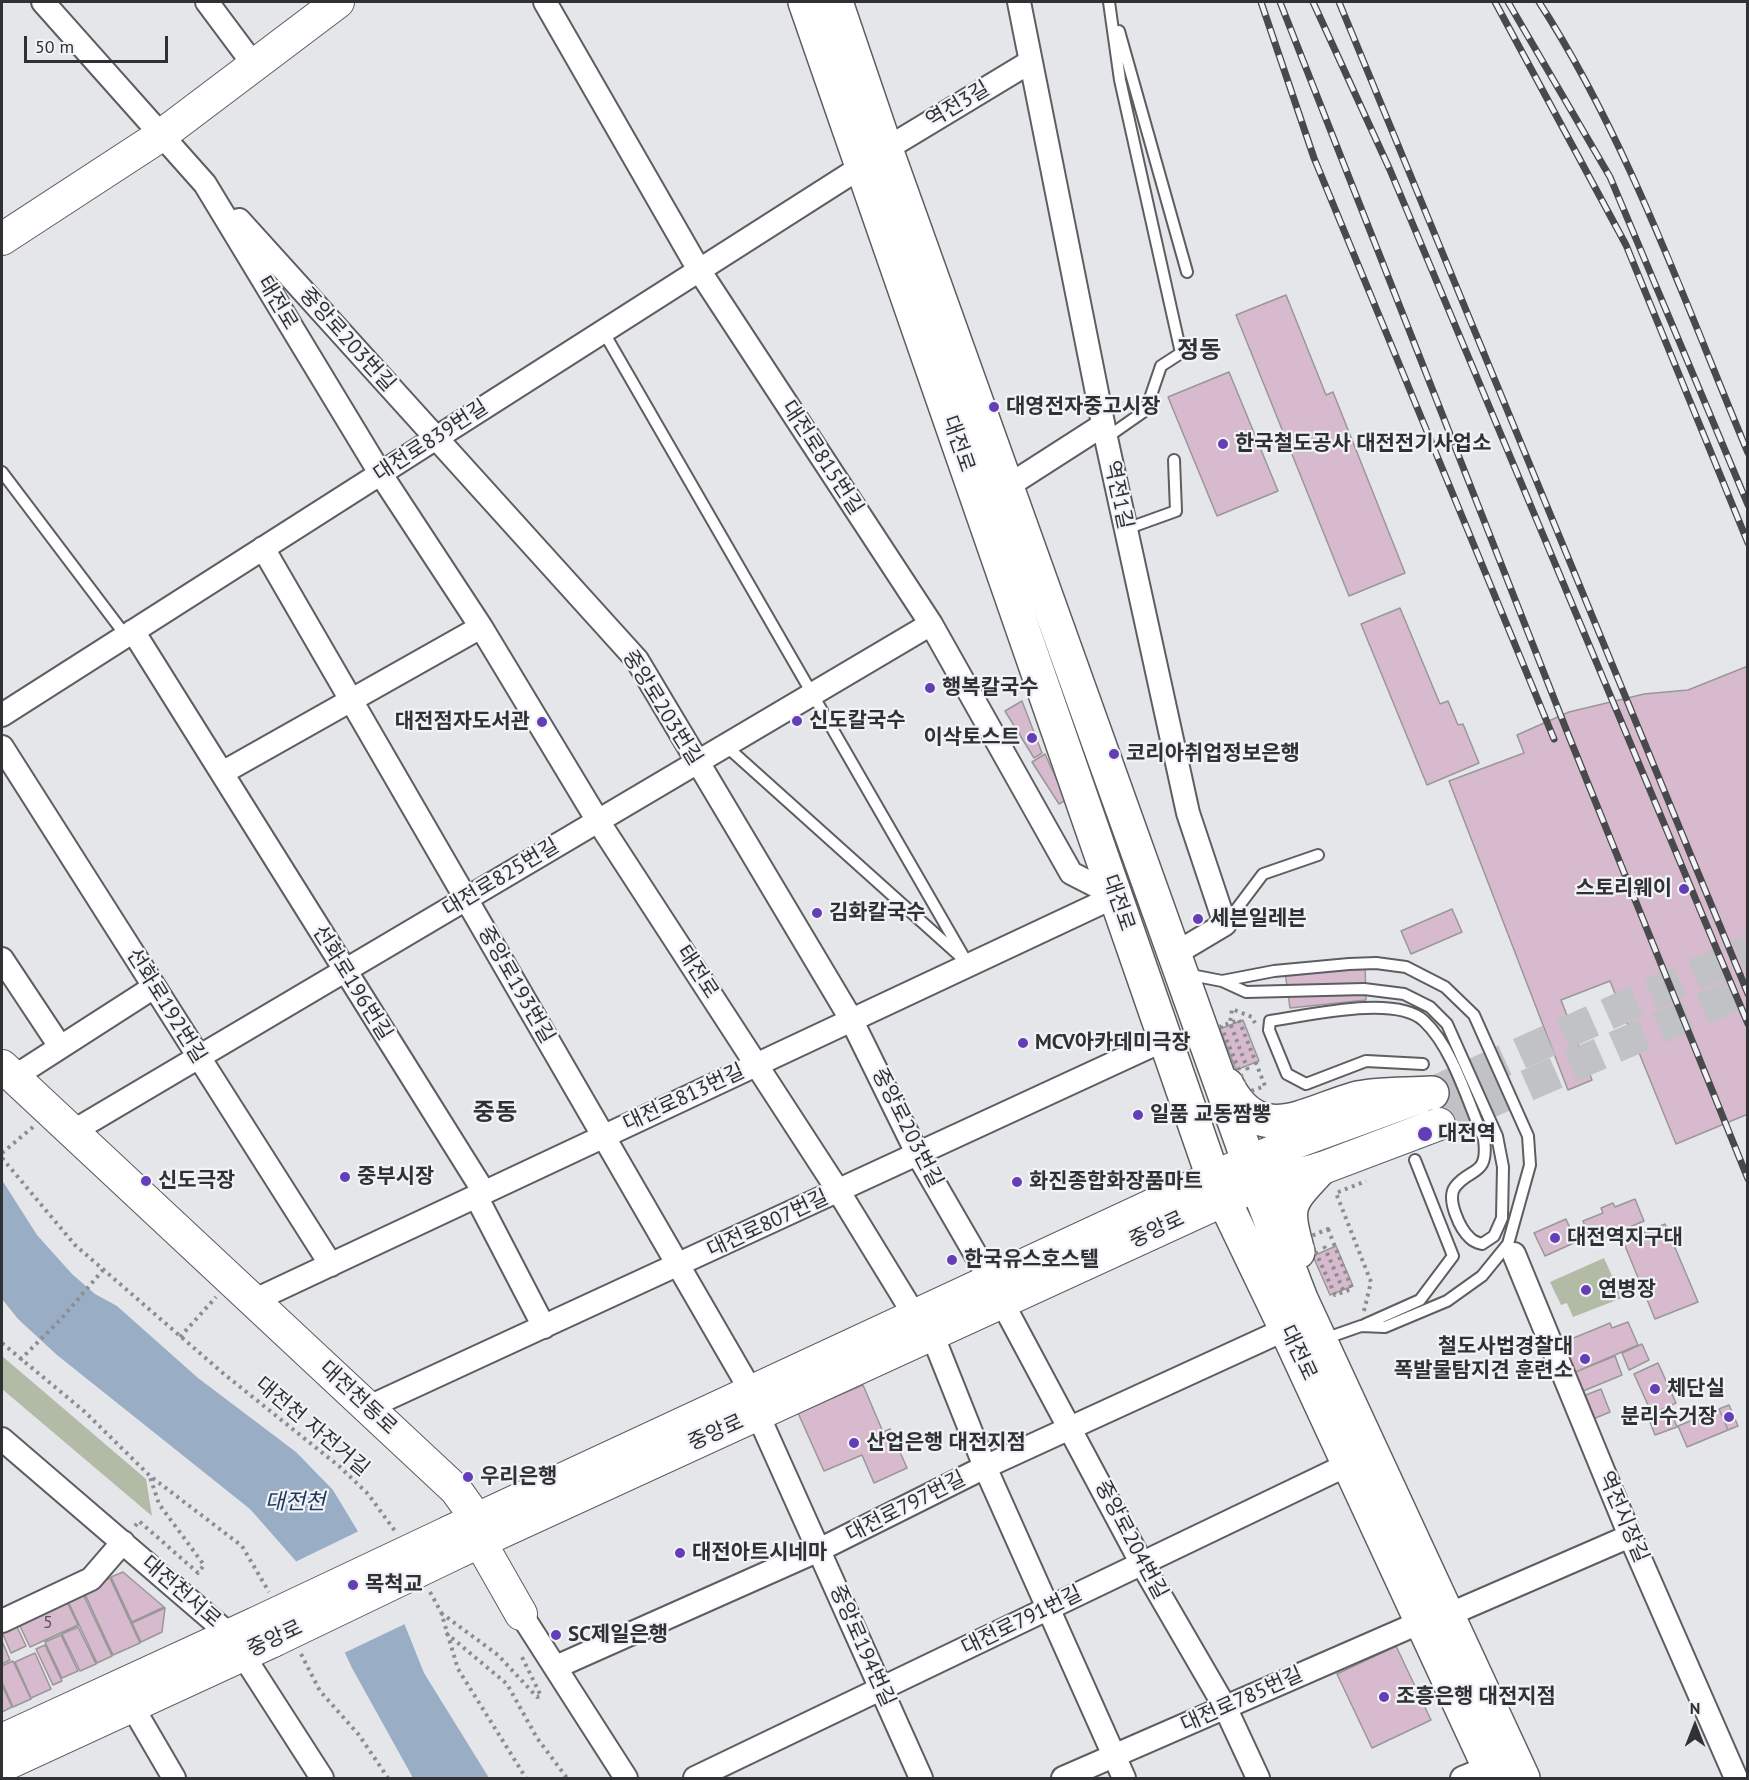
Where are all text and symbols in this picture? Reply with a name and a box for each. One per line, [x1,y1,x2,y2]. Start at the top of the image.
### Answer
scale bar [27,24,171,62]
text: 50 m [35,35,74,58]
street label: 역전3길 [922,76,994,134]
street label: 태전로 [251,272,303,334]
street label: 중앙로203번길 [294,283,400,397]
district label: 정동 [1177,337,1221,365]
place label: 대영전자중고시장 [1006,394,1161,420]
street label: 대전로839번길 [369,395,493,487]
street label: 대전로815번길 [776,396,868,520]
marker: 대영전자중고시장 [987,400,1001,414]
street label: 대전로 [937,412,979,476]
place label: 한국철도공사 대전전기사업소 [1235,431,1491,457]
marker: 한국철도공사 대전전기사업소 [1216,437,1230,451]
street label: 역전1길 [1098,458,1138,532]
street label: 중앙로203번길 [617,646,707,770]
place label: 행복칼국수 [942,675,1039,701]
marker: 행복칼국수 [923,681,937,695]
place label: 신도칼국수 [809,708,906,734]
place label: 대전점자도서관 [395,709,530,735]
marker: 신도칼국수 [790,714,804,728]
marker: 대전점자도서관 [535,715,549,729]
place label: 이삭토스트 [923,725,1020,751]
marker: 이삭토스트 [1025,731,1039,745]
place label: 코리아취업정보은행 [1126,741,1300,767]
marker: 코리아취업정보은행 [1107,747,1121,761]
street label: 대전로825번길 [438,833,564,923]
street label: 대전로 [1097,871,1139,935]
place label: 스토리웨이 [1575,876,1672,902]
marker: 스토리웨이 [1677,882,1691,896]
place label: 김화칼국수 [829,900,926,926]
marker: 김화칼국수 [810,906,824,920]
place label: 세븐일레븐 [1210,906,1307,932]
marker: 세븐일레븐 [1191,912,1205,926]
street label: 선화로196번길 [307,921,397,1045]
street label: 중앙로193번길 [472,922,560,1048]
street label: 태전로 [671,941,723,1003]
street label: 선화로192번길 [121,944,211,1068]
place label: MCV아카데미극장 [1035,1030,1191,1056]
marker: MCV아카데미극장 [1016,1036,1030,1050]
street label: 대전로813번길 [619,1059,749,1137]
street label: 중앙로203번길 [866,1064,948,1192]
district label: 중동 [473,1099,517,1127]
place label: 일품 교동짬뽕 [1150,1102,1271,1128]
marker: 일품 교동짬뽕 [1131,1108,1145,1122]
place label: 대전역 [1438,1121,1496,1147]
marker: 대전역 [1416,1125,1434,1143]
place label: 중부시장 [357,1164,434,1190]
place label: 신도극장 [158,1168,235,1194]
place label: 화진종합화장품마트 [1029,1169,1203,1195]
marker: 중부시장 [338,1170,352,1184]
marker: 신도극장 [139,1174,153,1188]
marker: 화진종합화장품마트 [1010,1175,1024,1189]
street label: 대전로807번길 [703,1185,833,1263]
street label: 중앙로 [1125,1206,1189,1254]
place label: 대전역지구대 [1567,1225,1683,1251]
marker: 대전역지구대 [1548,1231,1562,1245]
place label: 한국유스호스텔 [964,1247,1099,1273]
marker: 한국유스호스텔 [945,1253,959,1267]
place label: 연병장 [1598,1277,1656,1303]
marker: 연병장 [1579,1283,1593,1297]
street label: 대전로 [1274,1321,1322,1385]
place label: 철도사법경찰대 폭발물탐지견 훈련소 [1394,1334,1573,1384]
marker: 철도사법경찰대 폭발물탐지견 훈련소 [1578,1352,1592,1366]
street label: 대전천동로 [314,1356,402,1440]
street label: 대전천 자전거길 [250,1372,374,1482]
place label: 체단실 [1667,1376,1725,1402]
marker: 체단실 [1648,1382,1662,1396]
place label: 분리수거장 [1620,1404,1717,1430]
street label: 중앙로 [684,1410,748,1456]
marker: 분리수거장 [1722,1410,1736,1424]
place label: 산업은행 대전지점 [866,1430,1026,1456]
marker: 산업은행 대전지점 [847,1436,861,1450]
place label: 우리은행 [480,1464,557,1490]
street label: 대전로797번길 [842,1466,970,1548]
street label: 역전시장길 [1593,1468,1653,1566]
marker: 우리은행 [461,1470,475,1484]
street label: 중앙로204번길 [1089,1476,1173,1604]
water label: 대전천 [265,1490,325,1516]
place label: 대전아트시네마 [692,1540,827,1566]
marker: 대전아트시네마 [673,1546,687,1560]
street label: 대전천서로 [136,1551,226,1633]
place label: 목척교 [365,1572,423,1598]
marker: 목척교 [346,1578,360,1592]
street label: 중앙로194번길 [824,1581,900,1711]
street label: 대전로791번길 [958,1581,1086,1661]
house number: 5 [43,1612,53,1634]
street label: 중앙로 [243,1615,307,1663]
place label: SC제일은행 [568,1622,668,1648]
marker: SC제일은행 [549,1628,563,1642]
street label: 대전로785번길 [1177,1662,1307,1738]
place label: 조흥은행 대전지점 [1396,1684,1556,1710]
marker: 조흥은행 대전지점 [1377,1690,1391,1704]
north arrow [1665,1696,1725,1756]
text: N [1690,1698,1700,1718]

